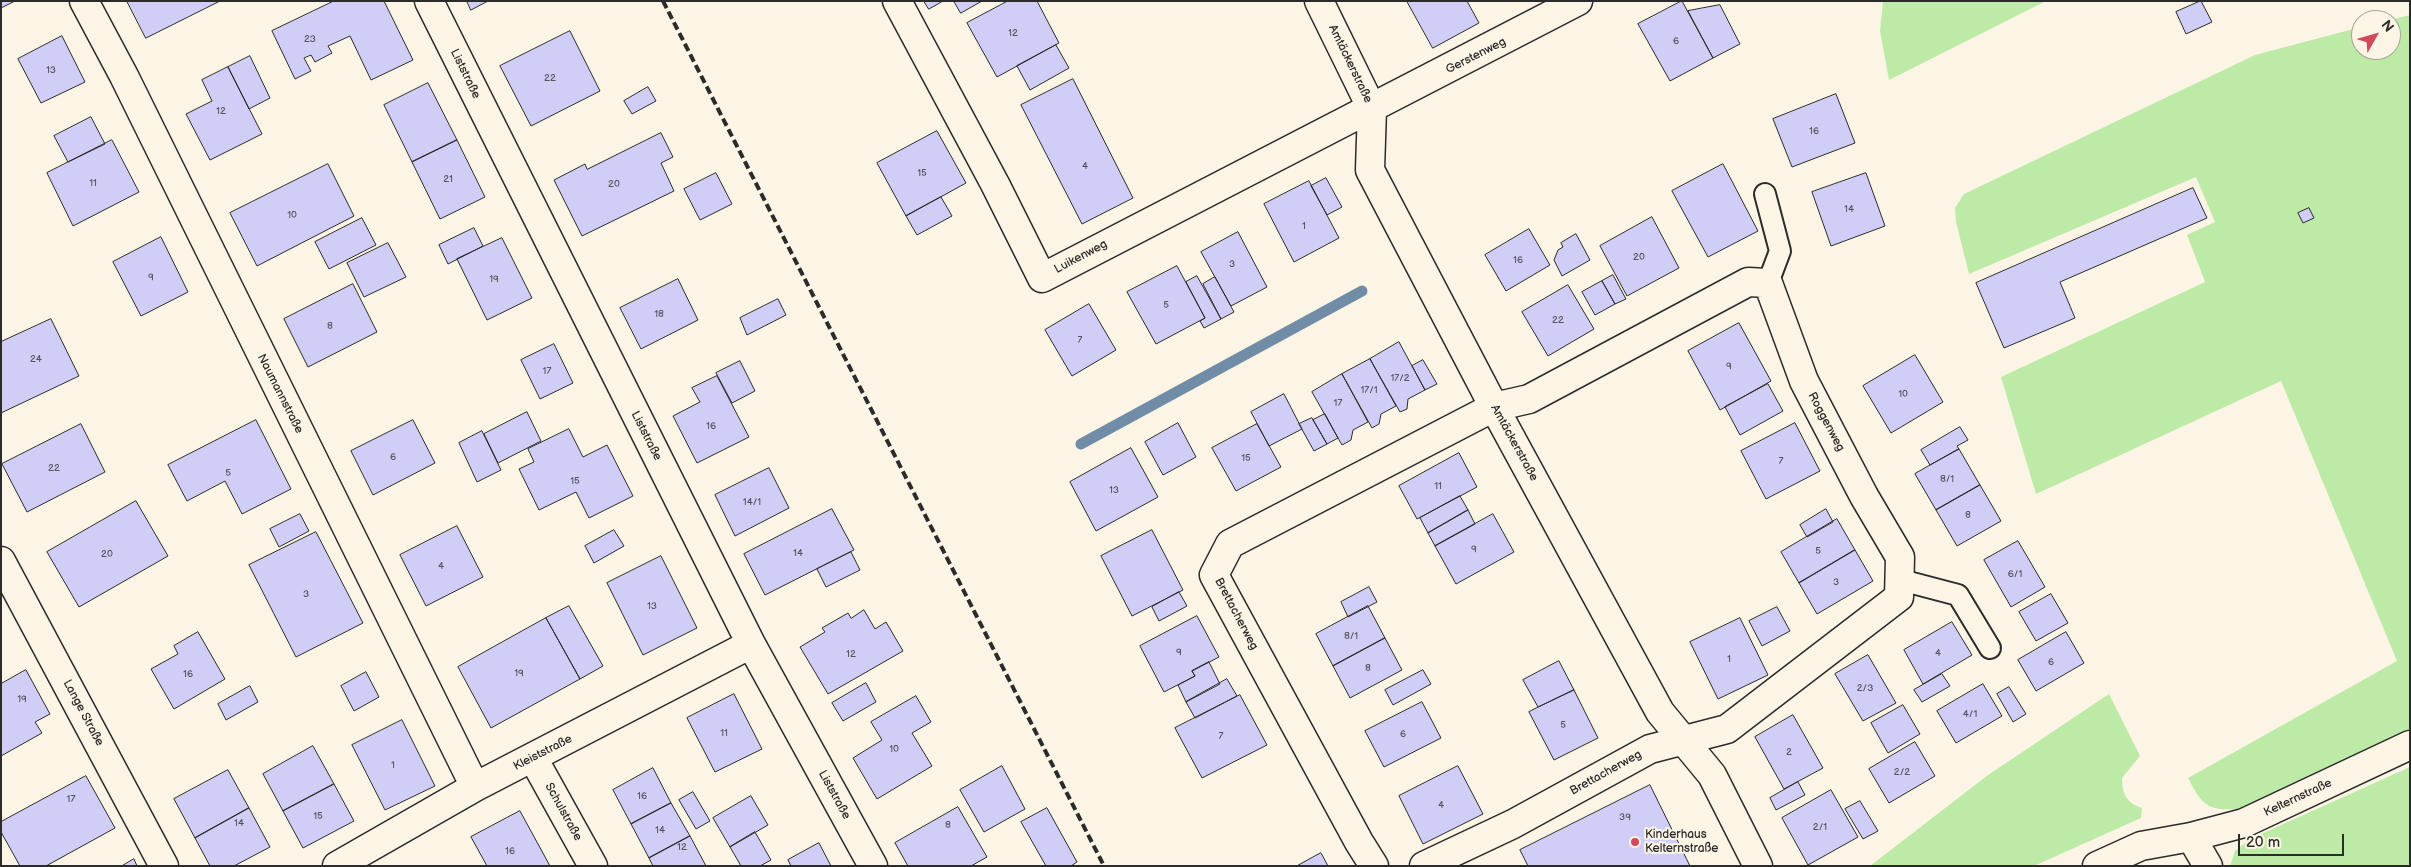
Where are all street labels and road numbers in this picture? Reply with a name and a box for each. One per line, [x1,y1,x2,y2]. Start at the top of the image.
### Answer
street label: Amtäckerstraße [1325,23,1375,105]
street label: Gerstenweg [1444,35,1508,77]
street label: Liststraße [447,47,483,101]
street label: Luikenweg [1052,237,1110,277]
street label: Naumannstraße [254,352,306,436]
street label: Roggenweg [1804,390,1848,454]
street label: Amtäckerstraße [1487,402,1541,484]
street label: Liststraße [627,409,665,463]
street label: Brettacherweg [1211,575,1261,653]
street label: Lange Straße [59,677,107,749]
street label: Kleiststraße [511,732,575,774]
street label: Brettacherweg [1568,747,1644,799]
street label: Liststraße [815,768,853,822]
street label: Kelternstraße [2262,776,2334,820]
street label: Schulstraße [541,781,585,843]

